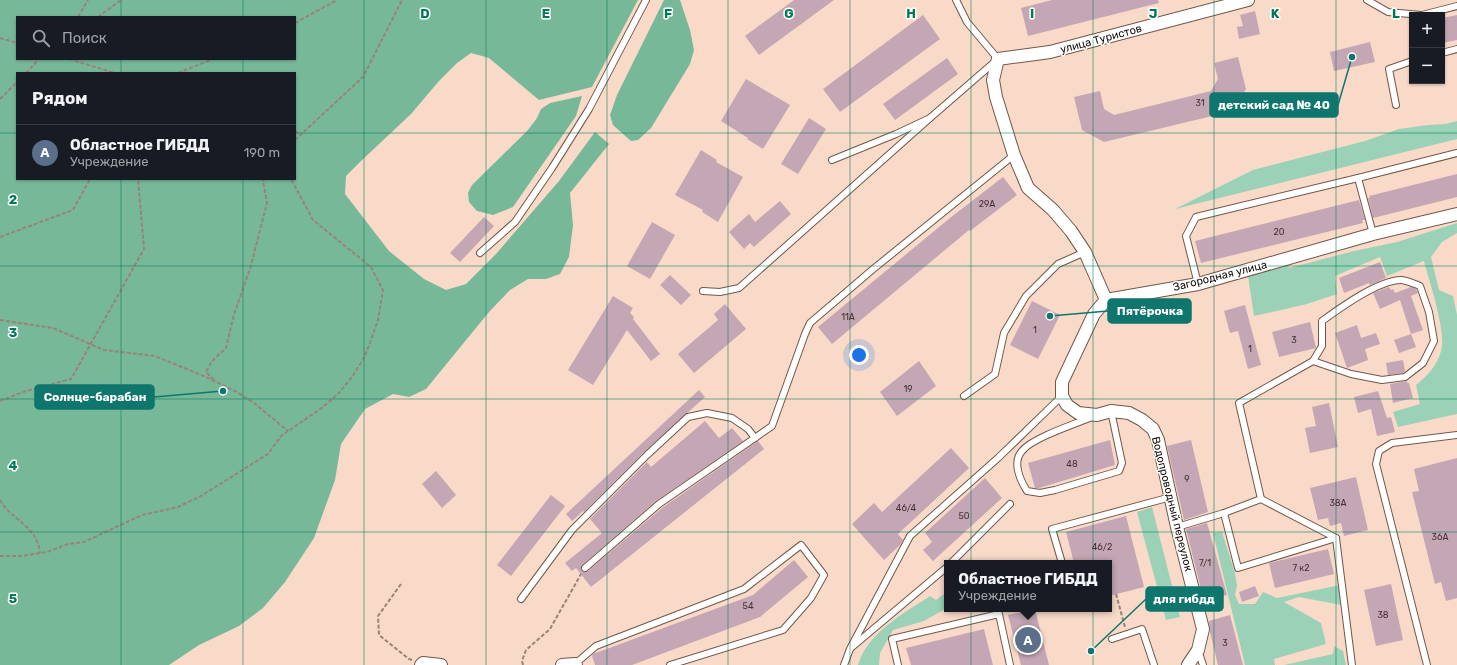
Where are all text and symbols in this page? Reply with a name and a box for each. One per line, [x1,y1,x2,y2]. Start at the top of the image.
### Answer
text: D [420,6,430,21]
text: E [542,6,550,21]
text: F [664,6,672,21]
text: G [784,6,794,21]
text: H [906,6,916,21]
text: I [1030,6,1034,21]
text: J [1149,6,1157,21]
text: K [1271,6,1280,21]
text: L [1392,6,1400,21]
map controls [1409,12,1445,84]
button: + [1409,12,1445,48]
search box [16,16,296,60]
street label: улица Туристов [1059,22,1143,56]
icon: search [30,27,52,49]
text: Поиск [62,29,107,47]
button: − [1409,48,1445,84]
text: Рядом [32,88,88,108]
callout: детский сад № 40 [1210,93,1338,117]
house number: 31 [1195,98,1205,108]
text: детский сад № 40 [1218,98,1330,112]
text: Областное ГИБДД [70,136,210,154]
text: A [40,145,50,160]
text: 190 m [244,145,280,160]
text: Учреждение [70,154,148,169]
text: 2 [9,192,17,207]
house number: 29А [979,199,995,209]
house number: 20 [1274,227,1285,237]
street label: Загородная улица [1172,258,1268,294]
callout: Пятёрочка [1108,299,1191,323]
text: Пятёрочка [1117,304,1183,318]
house number: 11А [841,312,855,322]
text: 3 [9,325,18,340]
house number: 1 [1033,325,1037,335]
house number: 3 [1291,335,1297,345]
house number: 1 [1248,344,1252,354]
your location [849,345,869,365]
house number: 19 [903,384,913,394]
callout: Солнце-барабан [35,385,154,409]
text: Солнце-барабан [44,390,146,404]
street label: Водопроводный переулок [1149,435,1195,573]
text: 4 [9,458,18,473]
house number: 48 [1066,459,1078,469]
house number: 9 [1184,474,1190,484]
house number: 38А [1329,498,1347,508]
house number: 46/4 [896,503,917,513]
house number: 50 [958,511,970,521]
house number: 36А [1432,532,1448,542]
house number: 46/2 [1092,542,1112,552]
house number: 7/1 [1199,558,1211,568]
popup [944,560,1112,612]
house number: 7 к2 [1293,563,1309,573]
text: Областное ГИБДД [958,570,1098,588]
callout: для гибдд [1146,587,1223,611]
text: Учреждение [958,588,1037,603]
text: 5 [9,591,17,606]
text: для гибдд [1153,592,1215,606]
house number: 54 [743,601,754,611]
house number: 38 [1377,610,1389,620]
pin: A [1015,625,1041,655]
house number: 3 [1222,638,1228,648]

